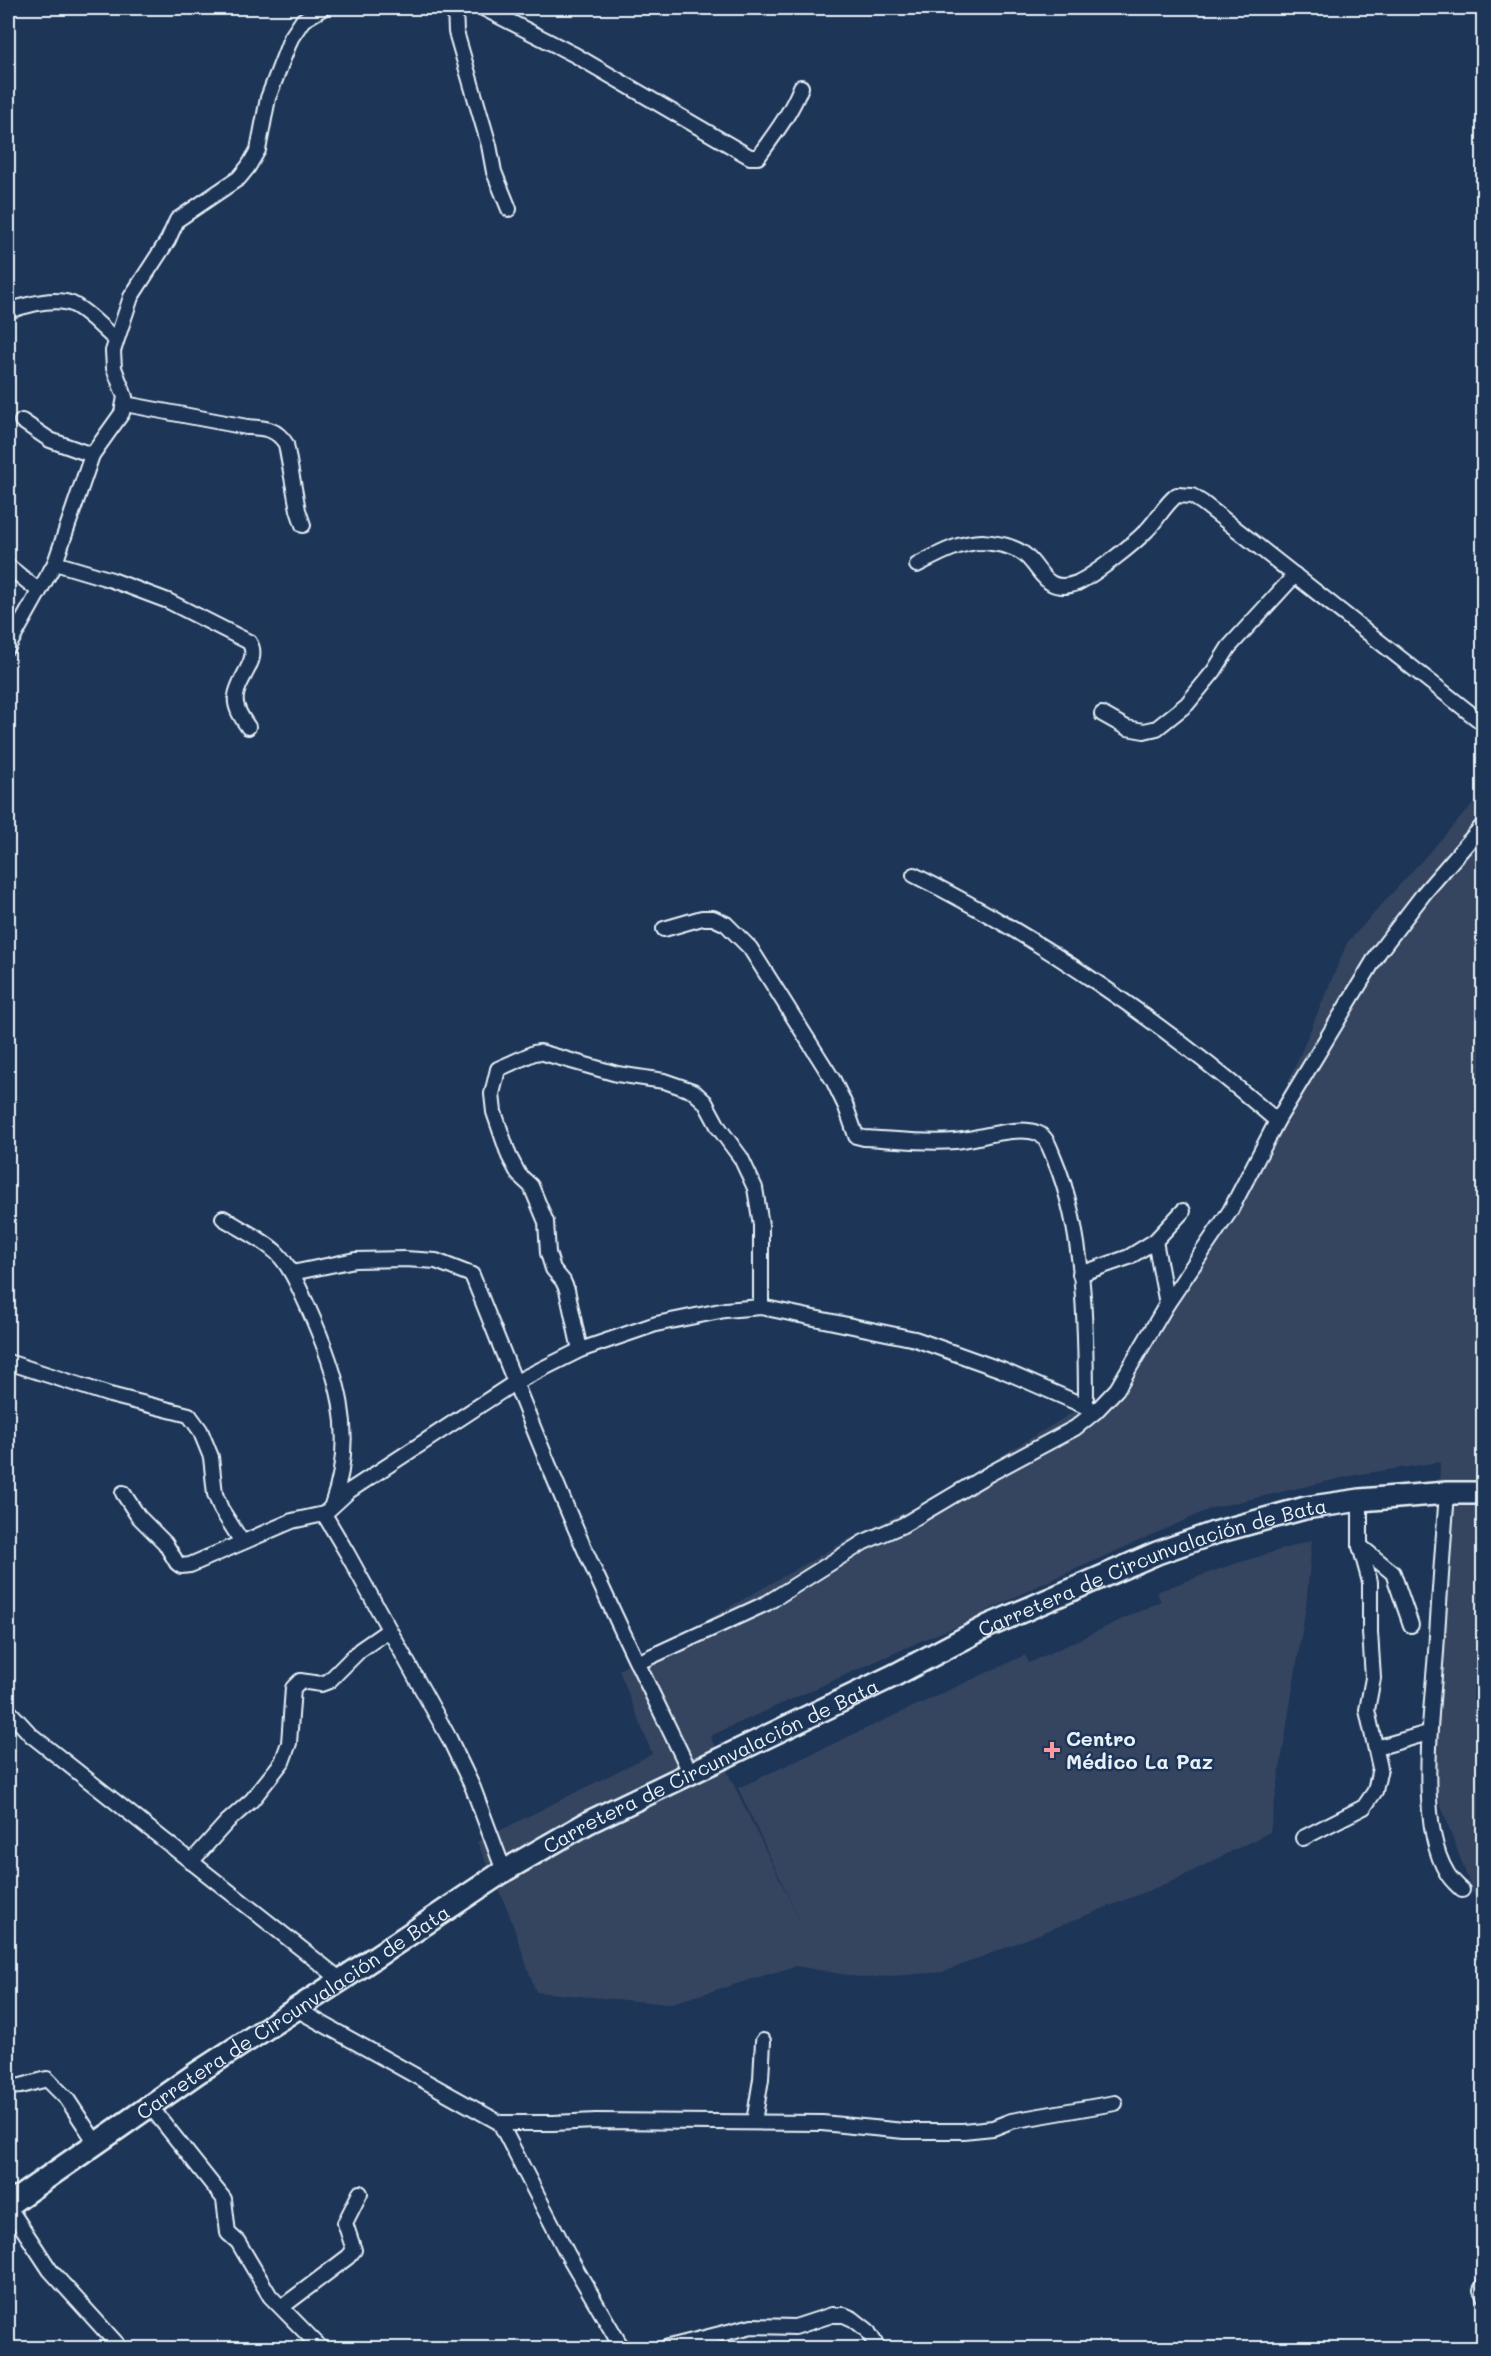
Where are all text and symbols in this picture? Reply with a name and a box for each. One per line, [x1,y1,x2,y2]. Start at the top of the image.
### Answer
street label: Carretera de Circunvalación de Bata [973,1492,1328,1642]
street label: Carretera de Circunvalación de Bata [538,1672,882,1859]
place label: Centro Médico La Paz [1066,1725,1213,1774]
marker: Centro Médico La Paz [1043,1741,1061,1759]
street label: Carretera de Circunvalación de Bata [131,1898,454,2125]

